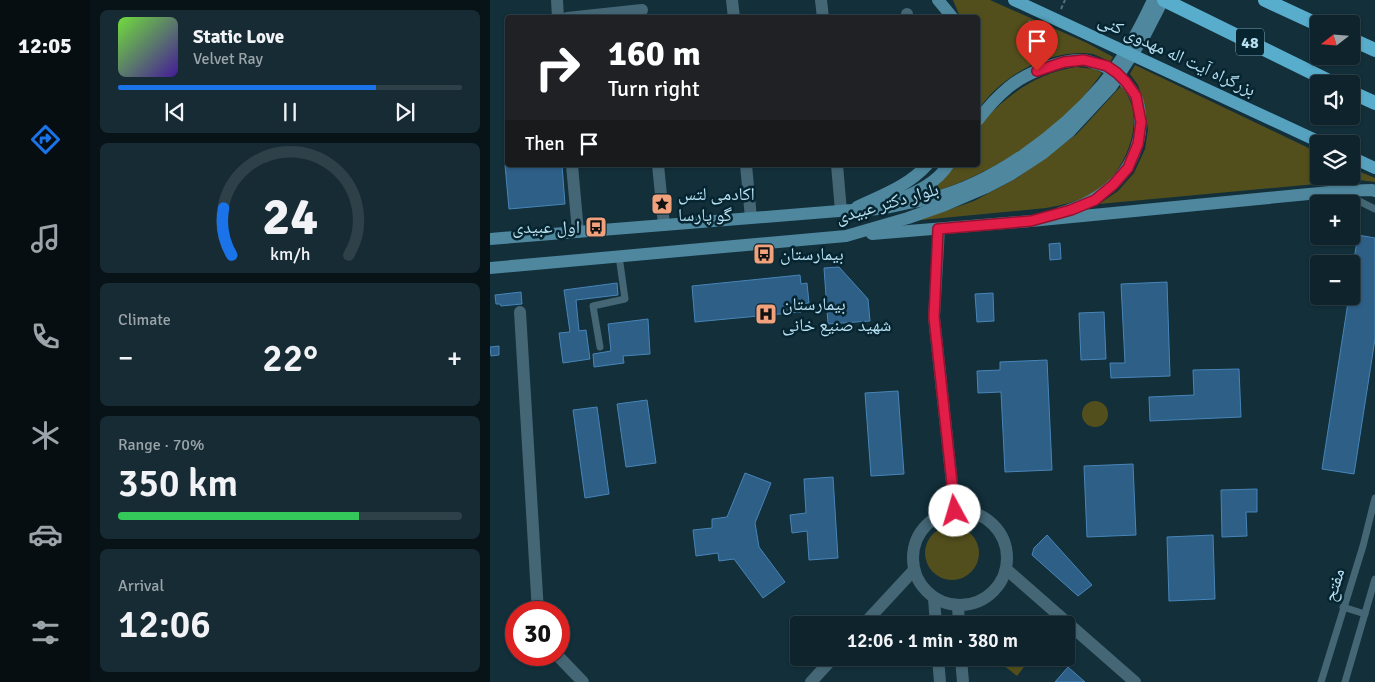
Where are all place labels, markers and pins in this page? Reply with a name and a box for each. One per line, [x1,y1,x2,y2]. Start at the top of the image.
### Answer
pin [1016,20,1058,71]
place label: اکادمی لتس گو پارسا [678,183,755,226]
place icon: اکادمی لتس گو پارسا [650,192,674,216]
bus stop icon: اول عبیدی [584,215,608,239]
place label: اول عبیدی [512,216,580,238]
bus stop icon: بیمارستان [752,242,776,266]
place label: بیمارستان [780,243,844,265]
place label: بیمارستان شهید صنیع خانی [782,293,891,337]
hospital icon: بیمارستان شهید صنیع خانی [754,302,778,326]

